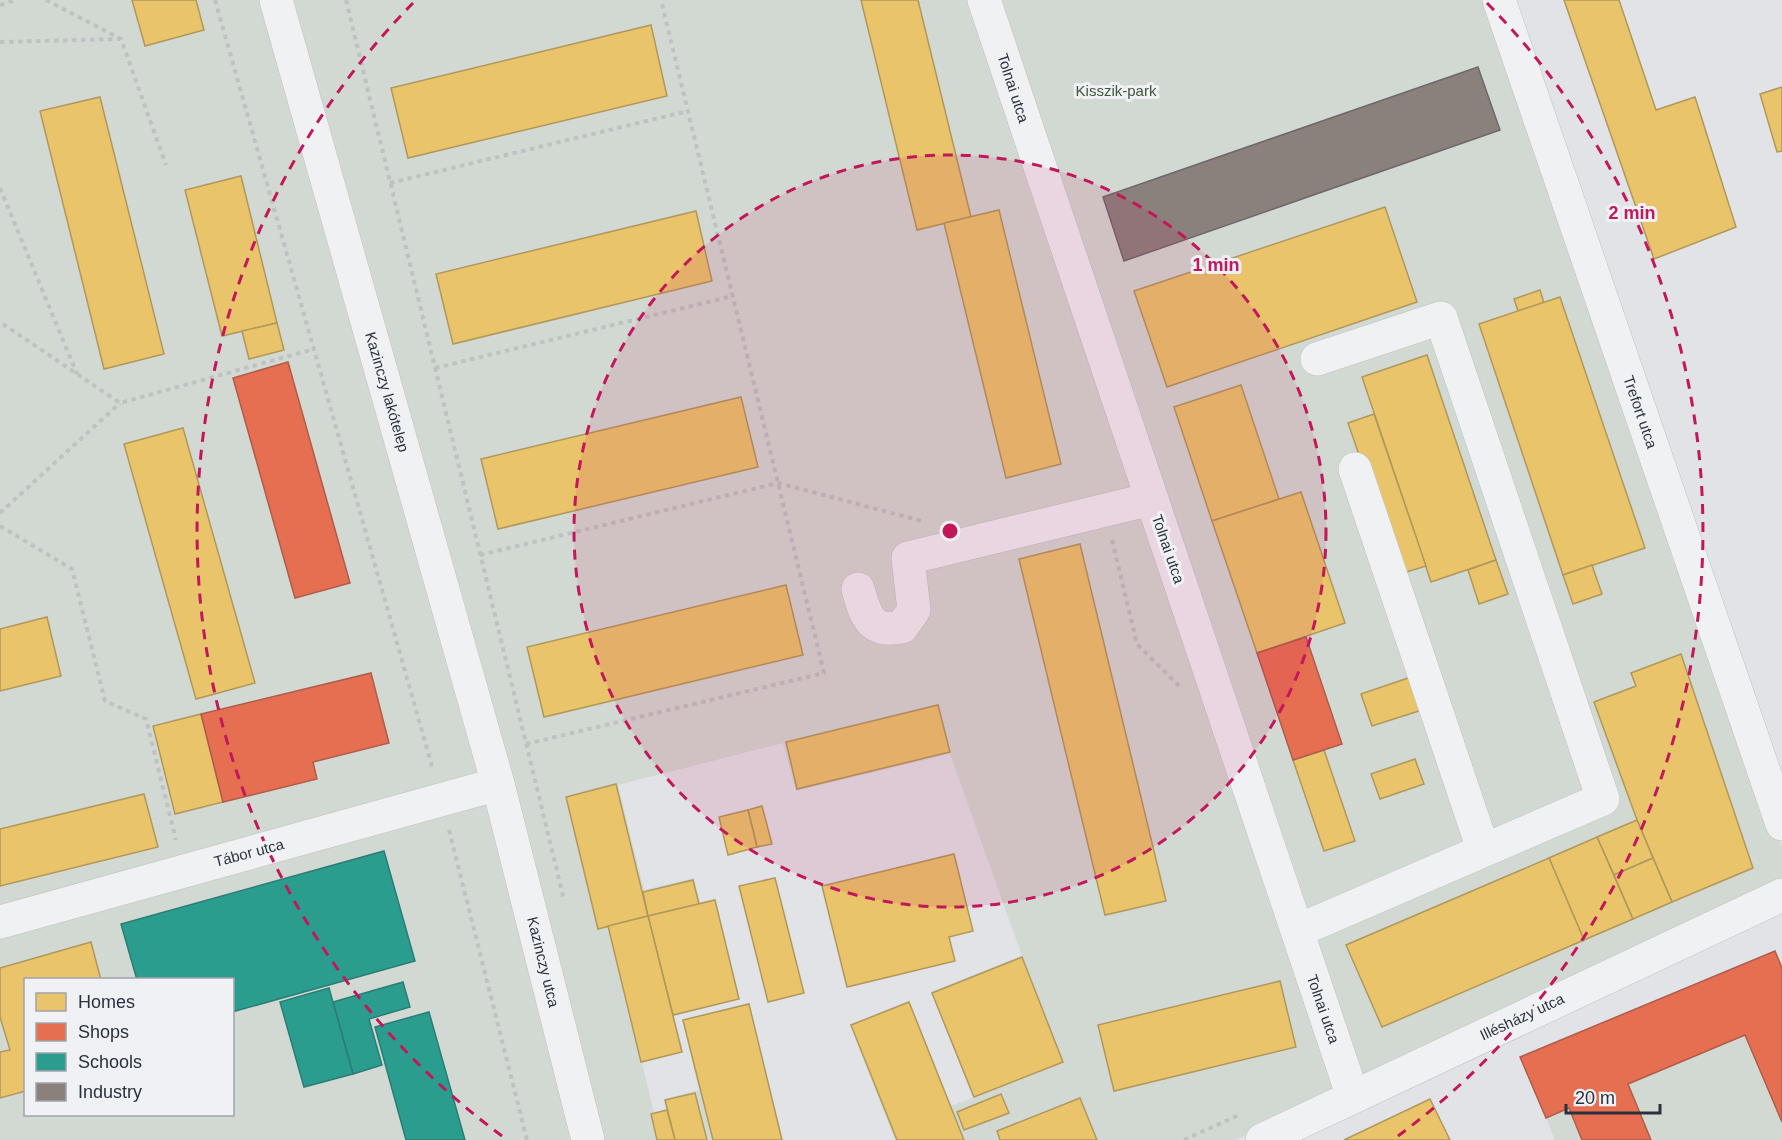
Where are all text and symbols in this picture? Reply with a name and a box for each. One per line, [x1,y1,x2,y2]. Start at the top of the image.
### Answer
street label: Tolnai utca [994,51,1033,125]
park label: Kisszik-park [1076,82,1157,99]
text: 2 min [1608,203,1656,223]
text: 1 min [1192,255,1240,275]
street label: Kazinczy lakótelep [362,330,413,454]
street label: Trefort utca [1620,373,1661,451]
street label: Tolnai utca [1149,512,1188,586]
centre of rings [940,521,960,541]
street label: Tábor utca [212,835,286,870]
street label: Kazinczy utca [524,915,563,1009]
street label: Tolnai utca [1304,972,1343,1046]
legend [24,978,234,1116]
street label: Illésházy utca [1477,989,1567,1043]
text: Homes [78,992,135,1012]
text: Shops [78,1022,129,1042]
text: Schools [78,1052,142,1072]
scale bar [1566,1077,1660,1115]
text: Industry [78,1082,142,1102]
text: 20 m [1575,1088,1615,1108]

